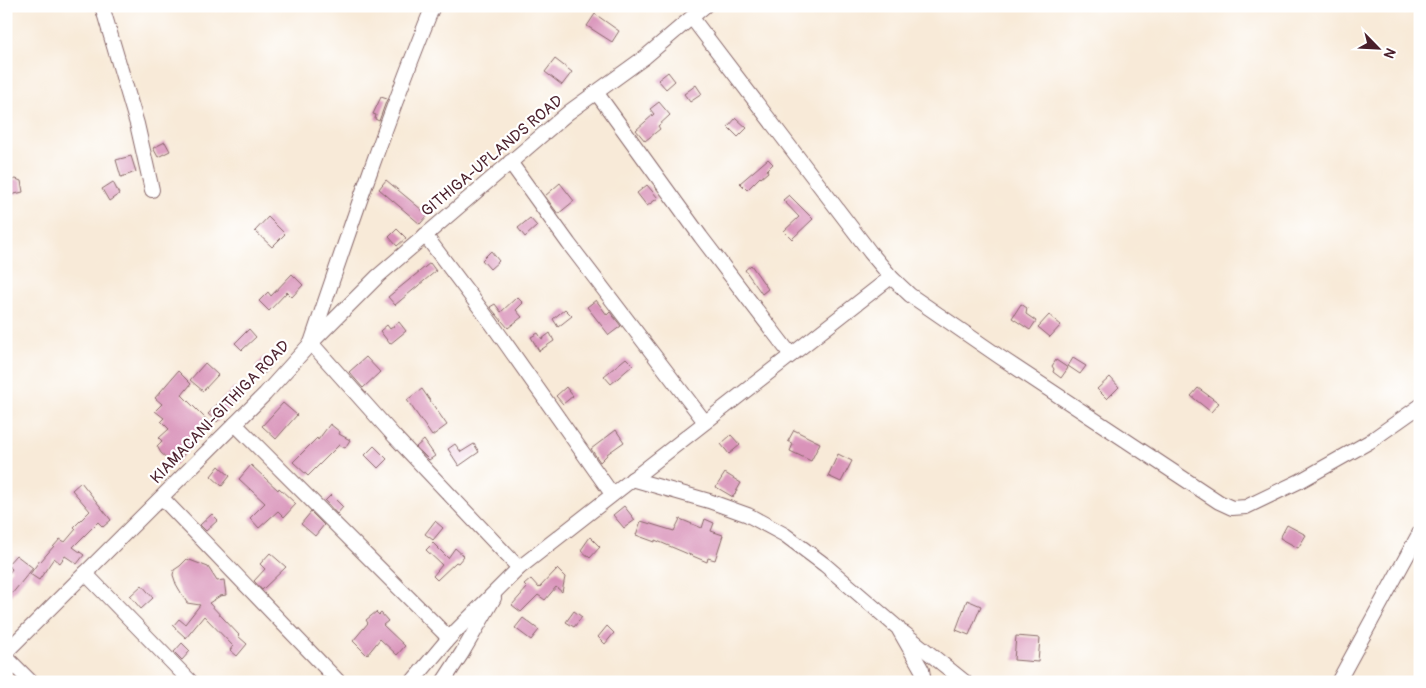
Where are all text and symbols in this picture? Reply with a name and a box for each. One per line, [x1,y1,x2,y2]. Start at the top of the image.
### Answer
north arrow [1354,22,1404,72]
text: N [1380,45,1399,61]
street label: GITHIGA-UPLANDS ROAD [417,91,567,221]
street label: KIAMACANI-GITHIGA ROAD [146,336,294,488]

